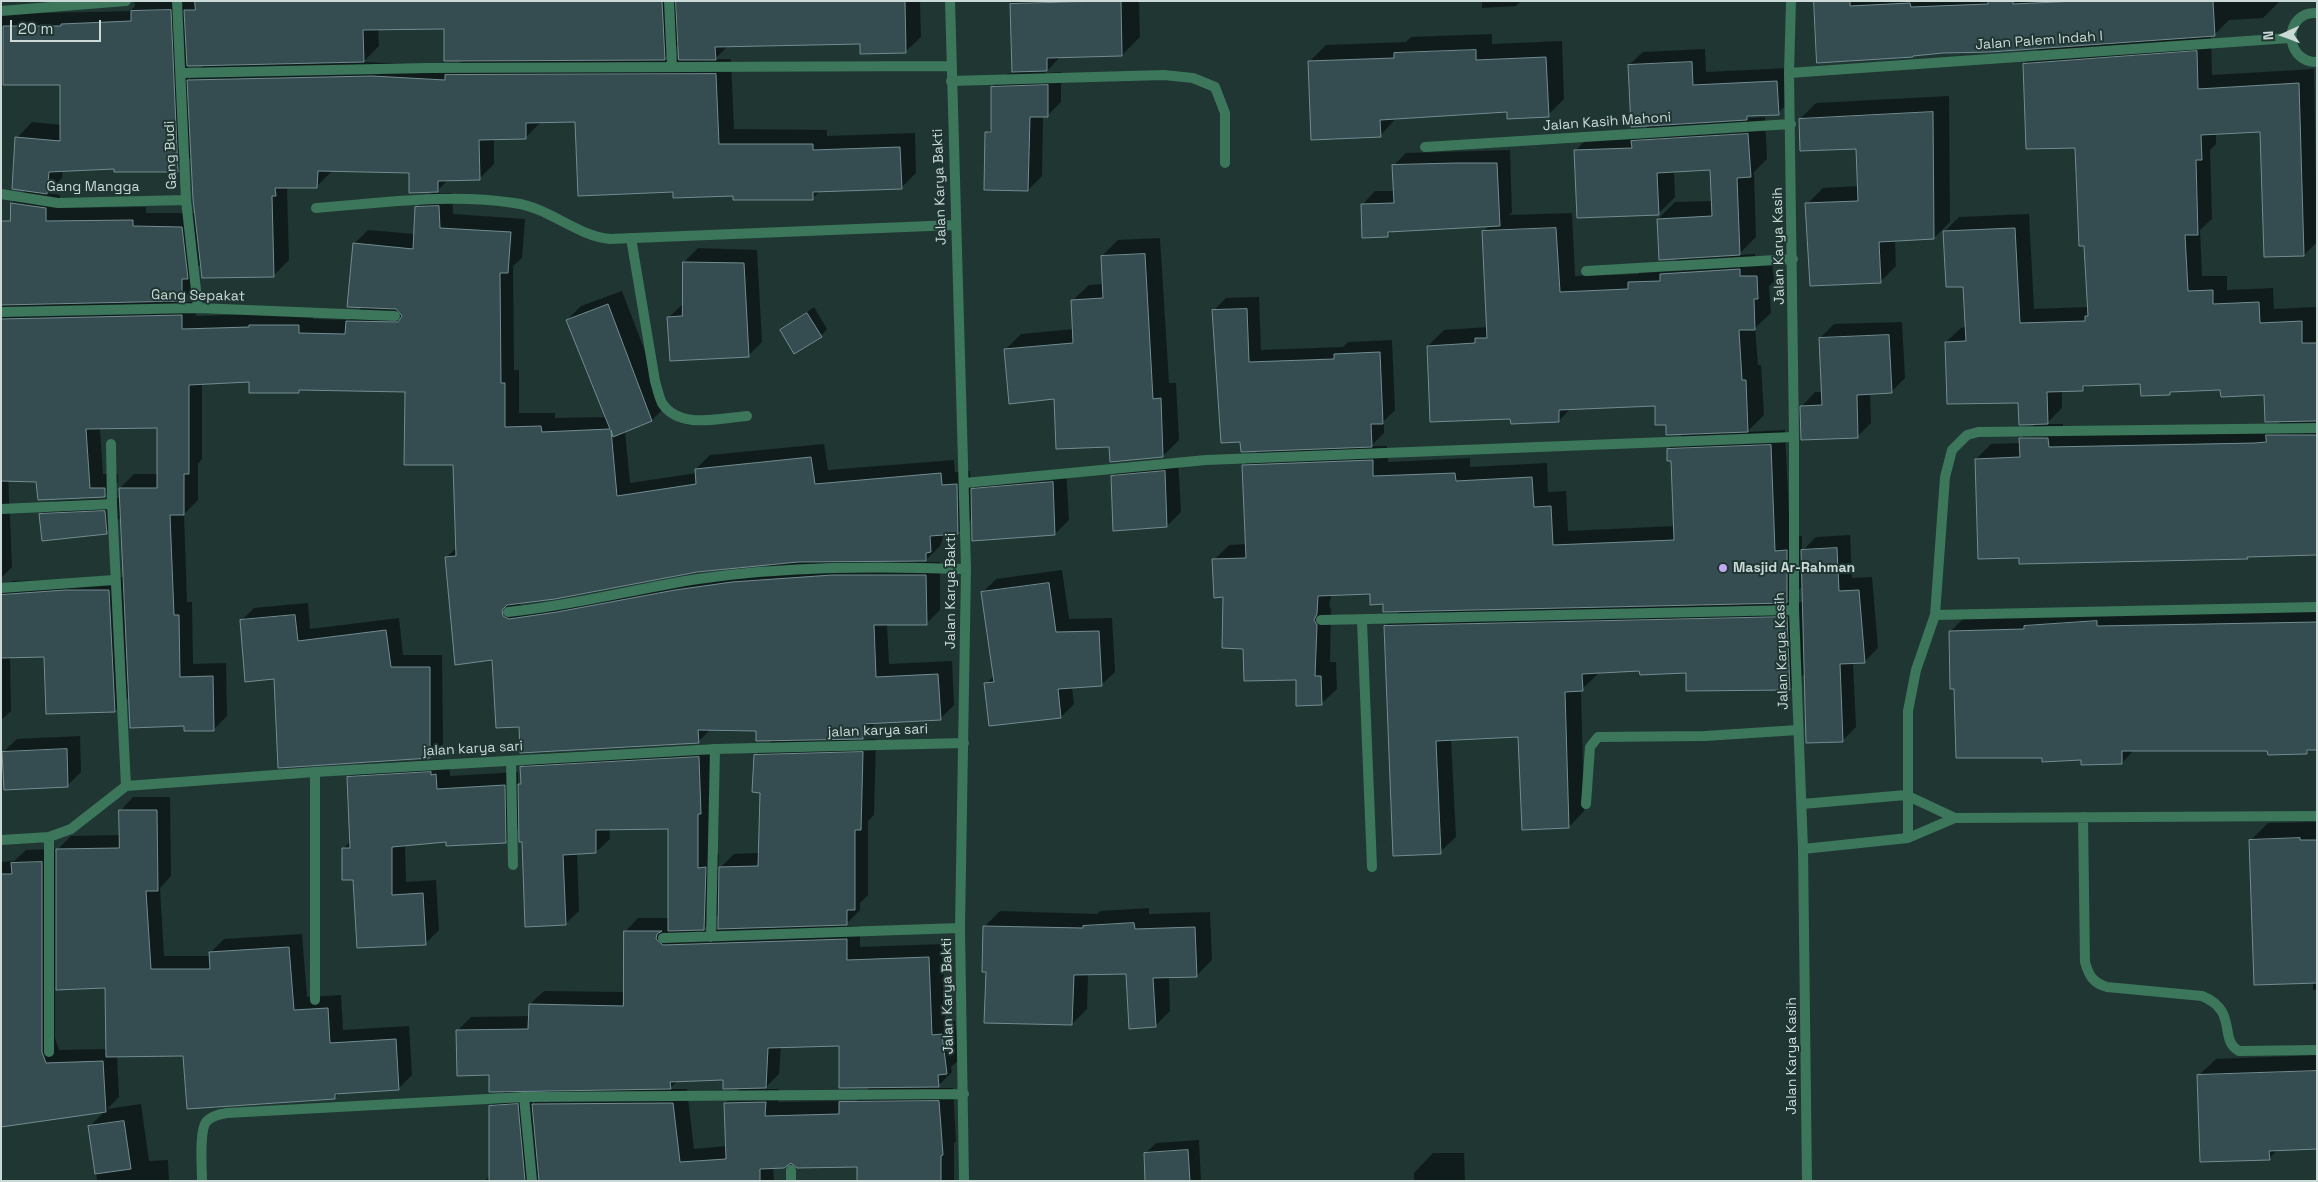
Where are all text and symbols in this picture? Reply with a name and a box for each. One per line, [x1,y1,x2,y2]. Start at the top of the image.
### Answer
scale bar [12,10,104,42]
north arrow [2258,10,2308,60]
text: 20 m [18,19,53,38]
street label: Jalan Palem Indah I [1975,28,2103,54]
text: N [2259,31,2277,41]
street label: Jalan Kasih Mahoni [1542,109,1672,135]
street label: Gang Budi [161,120,181,190]
street label: Jalan Karya Bakti [930,129,950,245]
street label: Gang Mangga [46,179,140,195]
street label: Jalan Karya Kasih [1770,187,1788,305]
street label: Gang Sepakat [151,287,245,305]
street label: Jalan Karya Bakti [943,533,959,649]
place label: Masjid Ar-Rahman [1733,560,1855,576]
marker: Masjid Ar-Rahman [1717,562,1729,574]
street label: Jalan Karya Kasih [1772,592,1792,710]
street label: jalan karya sari [828,721,928,741]
street label: jalan karya sari [423,738,523,760]
street label: Jalan Karya Bakti [939,938,957,1054]
street label: Jalan Karya Kasih [1784,997,1800,1115]

